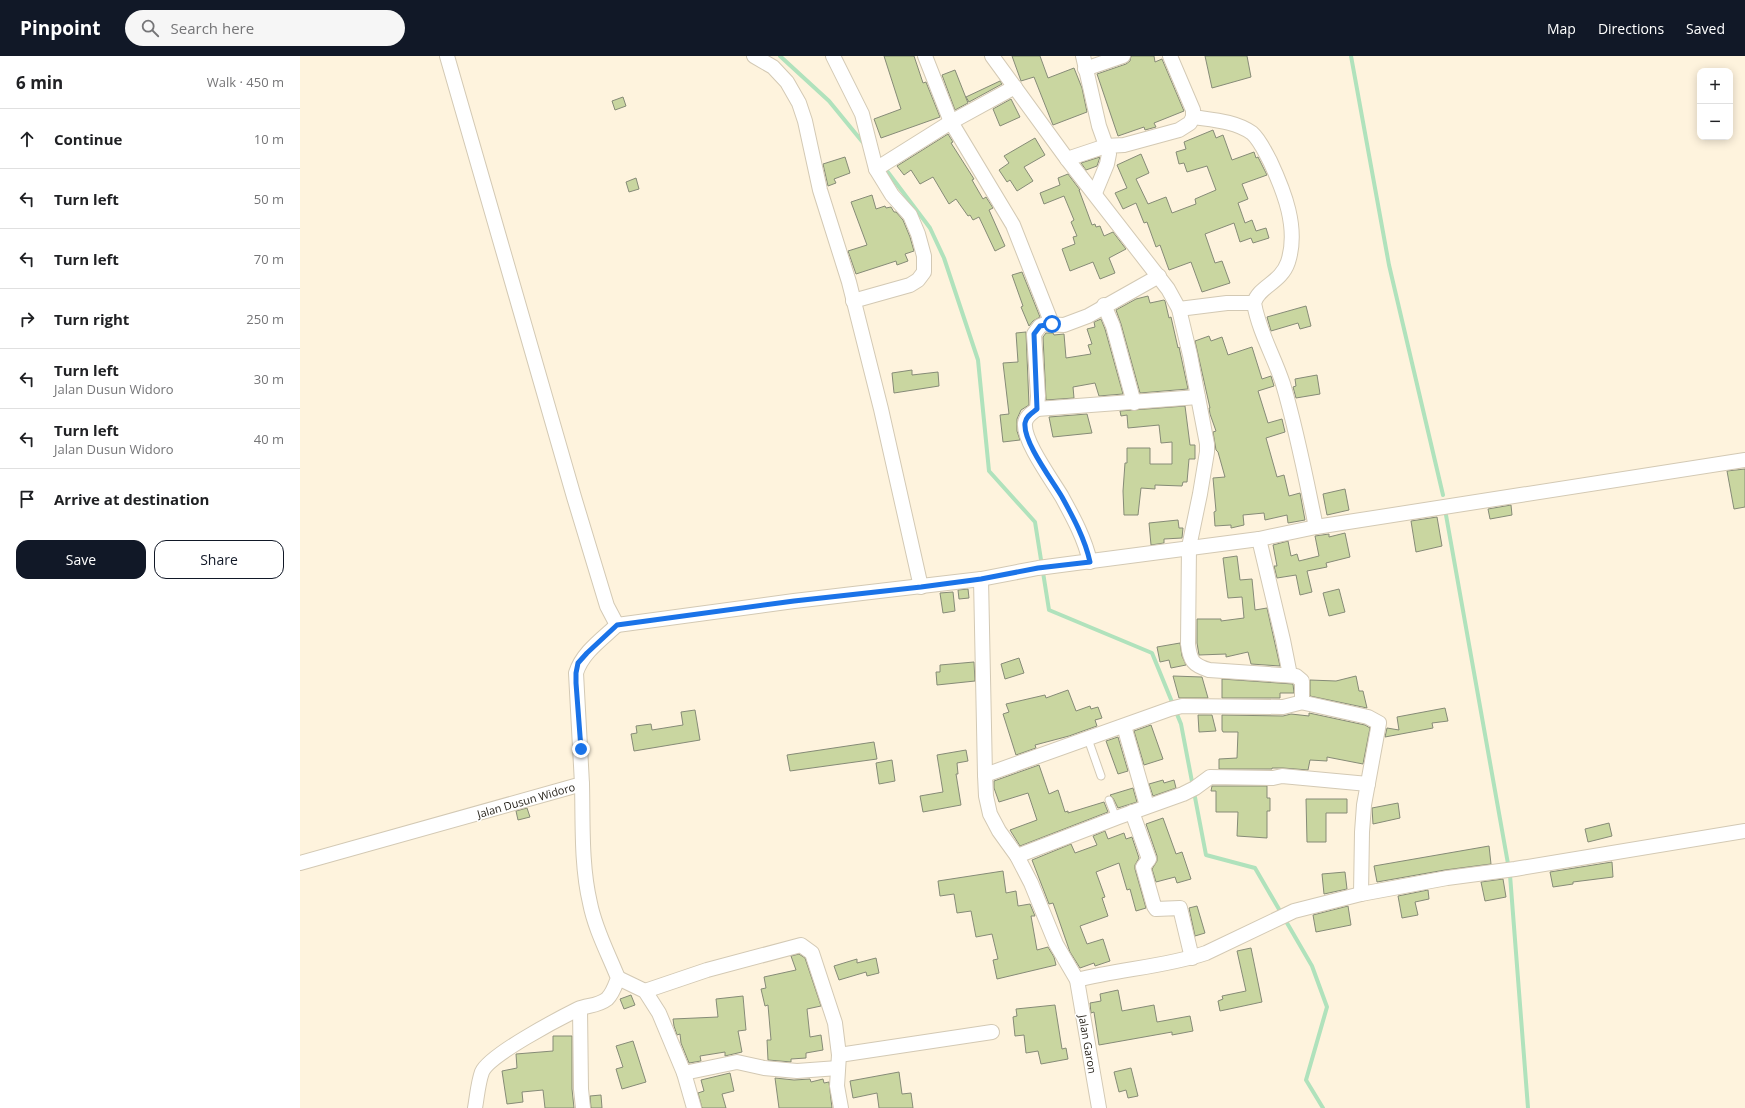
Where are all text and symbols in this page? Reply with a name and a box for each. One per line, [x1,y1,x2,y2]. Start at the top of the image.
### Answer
search box [125,10,405,46]
text: Pinpoint [20,15,101,41]
icon: search [139,17,161,39]
text: Search here [171,18,254,38]
text: Map [1547,19,1576,38]
text: Directions [1598,19,1664,38]
text: Saved [1686,19,1725,38]
map controls [1697,68,1733,140]
button: + [1697,68,1733,104]
text: 6 min [16,71,63,94]
text: Walk · 450 m [207,73,284,91]
button: − [1697,104,1733,140]
icon: ahead [16,128,38,150]
text: Continue [54,129,122,149]
text: 10 m [254,130,284,148]
icon: left [16,188,38,210]
text: Turn left [54,189,119,209]
text: 50 m [254,190,284,208]
icon: left [16,248,38,270]
text: Turn left [54,249,119,269]
text: 70 m [254,250,284,268]
icon: right [16,308,38,330]
text: Turn right [54,309,129,329]
text: 250 m [246,310,284,328]
route start [1043,315,1061,333]
text: Turn left [54,360,119,380]
icon: left [16,368,38,390]
text: 30 m [254,370,284,388]
text: Jalan Dusun Widoro [54,380,174,398]
text: Turn left [54,420,119,440]
icon: left [16,428,38,450]
text: 40 m [254,430,284,448]
text: Jalan Dusun Widoro [54,440,174,458]
icon: arrive [16,488,38,510]
text: Arrive at destination [54,489,209,509]
button: Save [16,540,146,579]
button: Share [154,540,284,579]
route end [572,740,590,758]
street label: Jalan Dusun Widoro [474,779,577,821]
street label: Jalan Garon [1075,1012,1101,1075]

